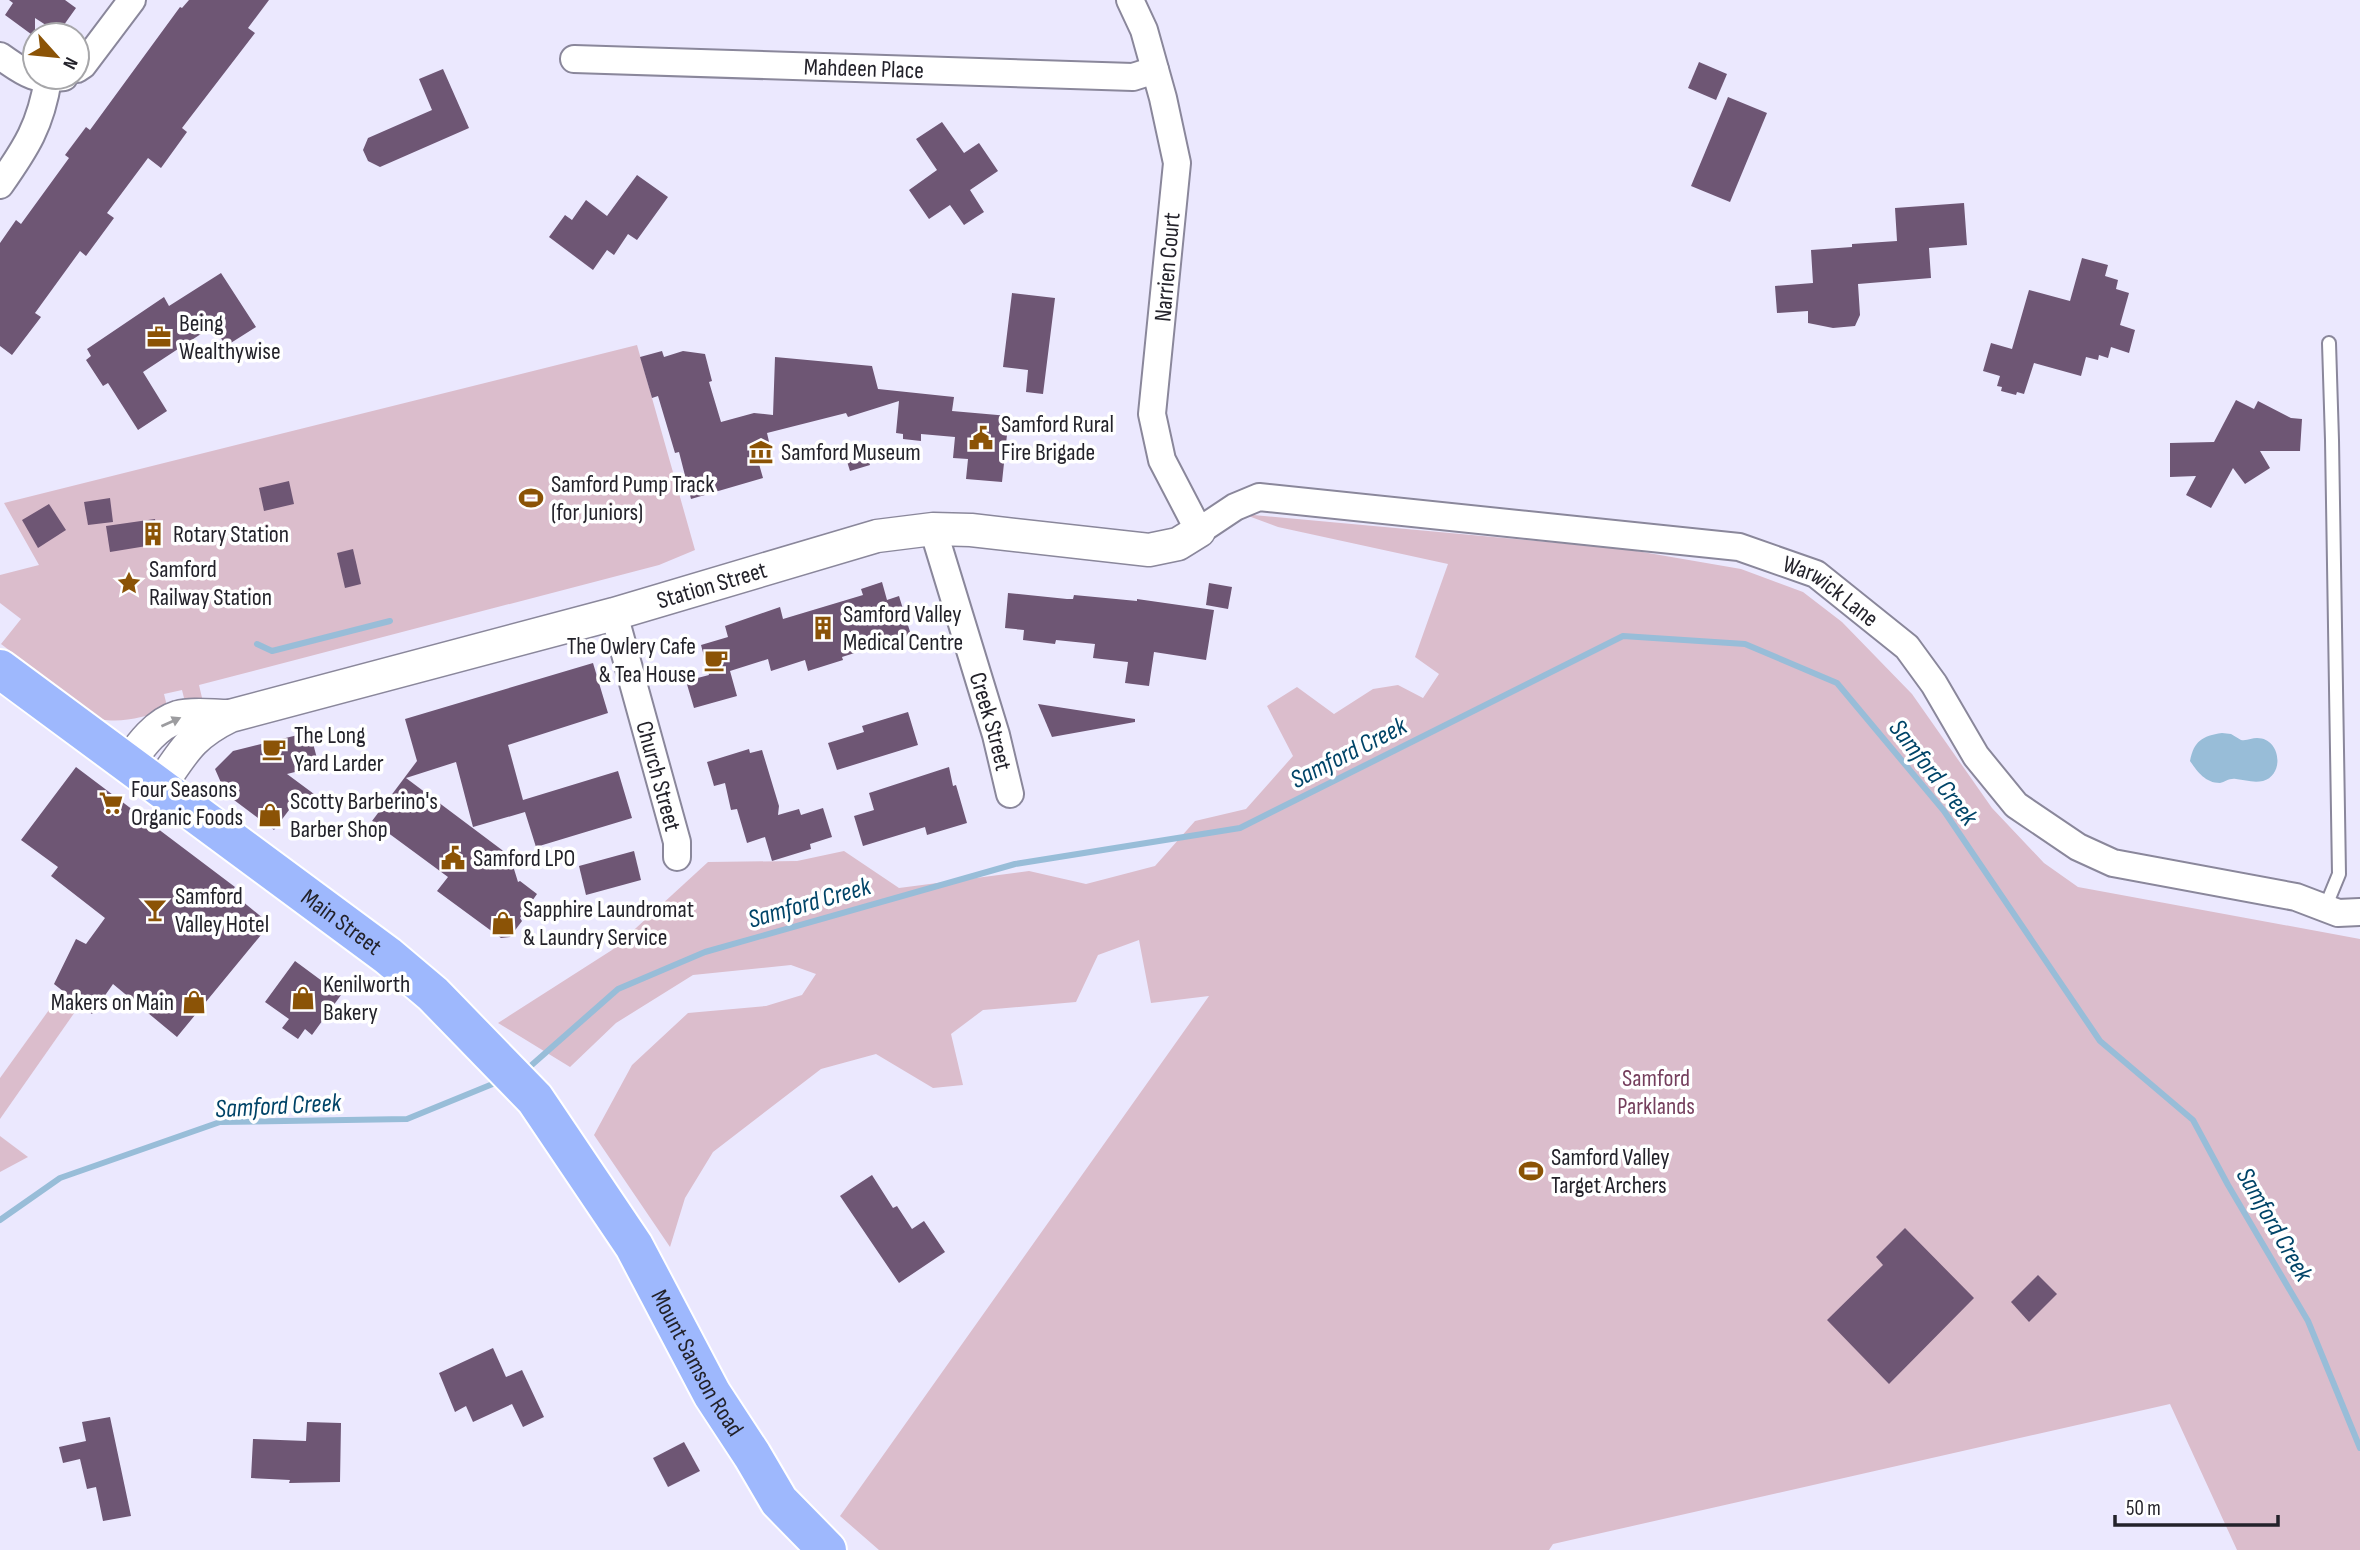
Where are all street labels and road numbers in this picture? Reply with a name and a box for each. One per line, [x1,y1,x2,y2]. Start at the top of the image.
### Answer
street label: Mahdeen Place [803,52,924,85]
street label: Narrien Court [1148,211,1187,323]
street label: Warwick Lane [1779,550,1884,633]
street label: Station Street [653,555,770,615]
street label: Creek Street [963,669,1018,774]
street label: Church Street [629,718,687,834]
street label: Main Street [295,883,387,961]
street label: Mount Samson Road [645,1285,750,1442]

